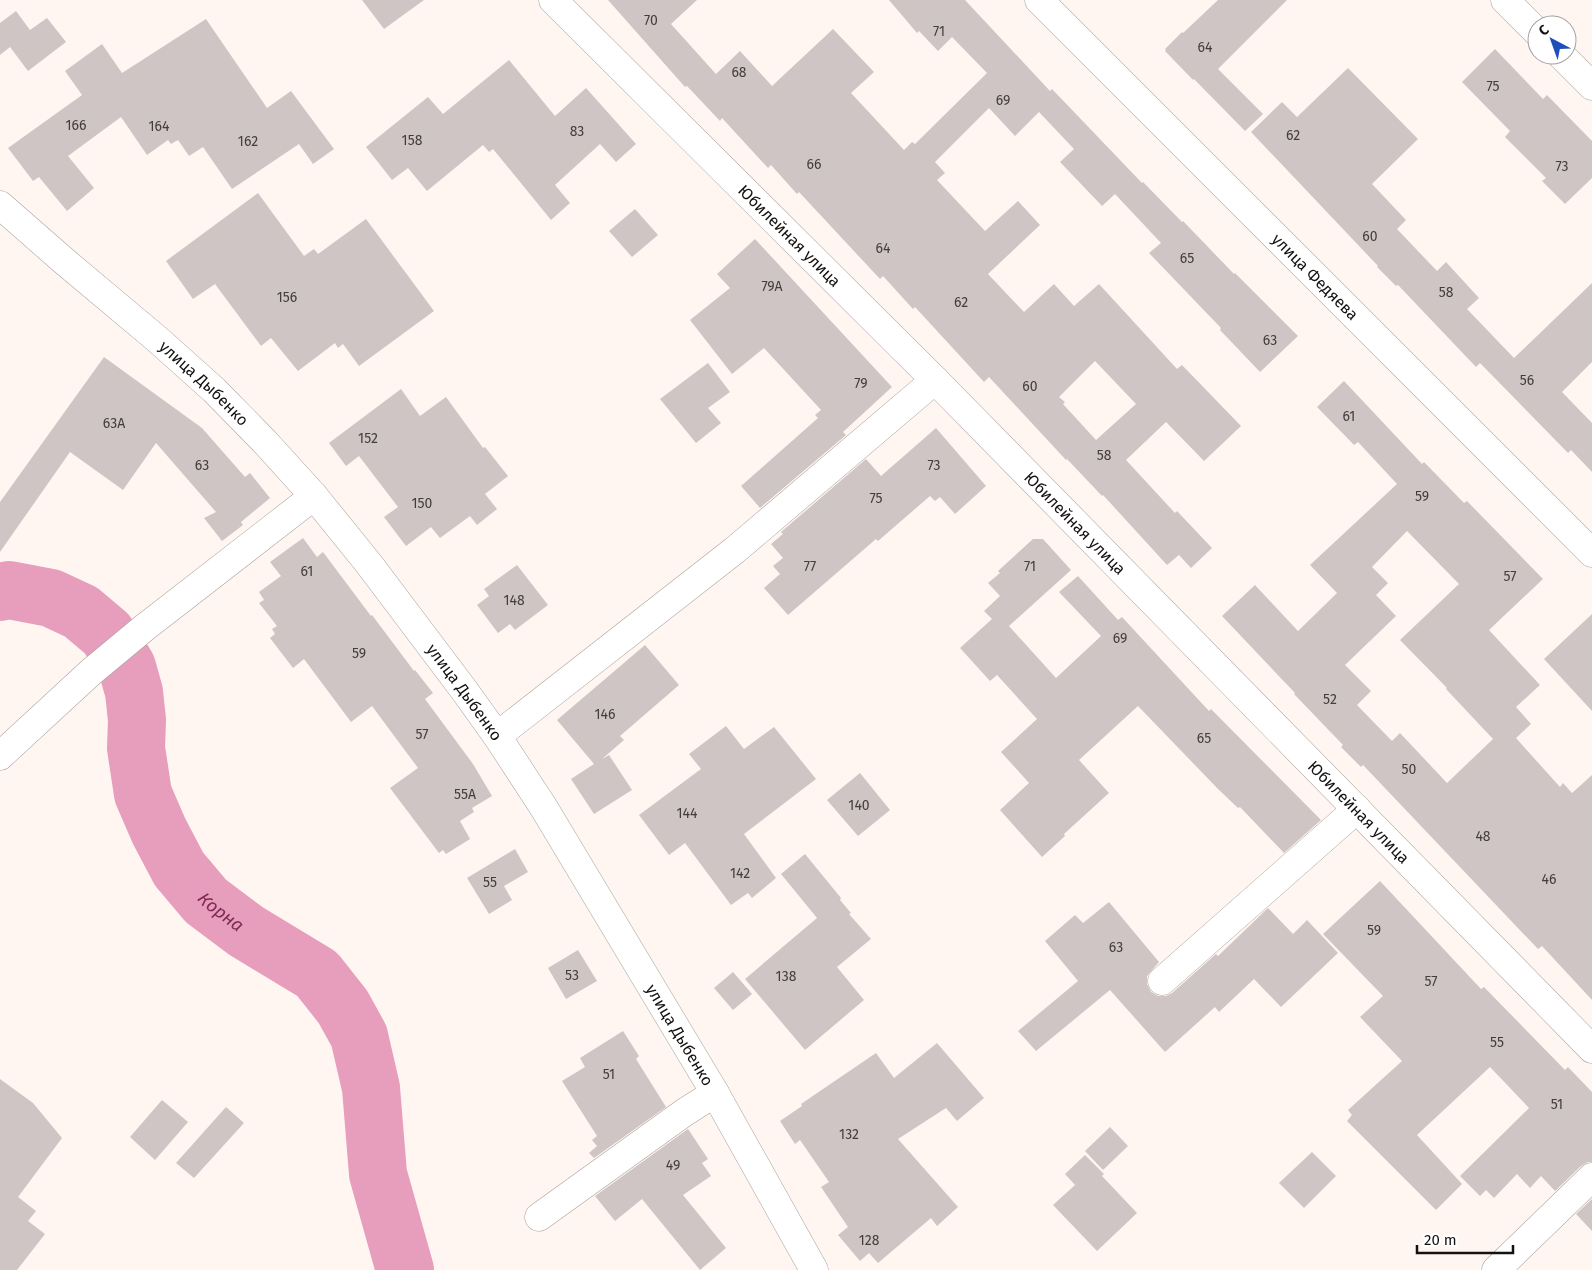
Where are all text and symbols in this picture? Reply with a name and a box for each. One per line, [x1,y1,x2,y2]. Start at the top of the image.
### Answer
house number: 70 [644,12,658,29]
north arrow [1527,15,1577,65]
text: С [1535,22,1552,40]
house number: 71 [933,23,945,40]
house number: 64 [1198,39,1213,56]
house number: 68 [731,64,747,81]
house number: 75 [1486,78,1500,95]
house number: 69 [996,92,1010,109]
house number: 166 [66,117,87,134]
house number: 164 [149,118,170,135]
house number: 83 [570,123,584,140]
house number: 62 [1286,127,1300,144]
house number: 158 [402,132,423,149]
house number: 162 [238,133,258,150]
house number: 66 [807,156,821,173]
house number: 73 [1555,158,1569,175]
street label: Юбилейная улица [735,181,845,291]
house number: 60 [1362,228,1378,245]
street label: улица Федяева [1268,229,1363,324]
house number: 64 [876,240,891,257]
house number: 65 [1180,250,1194,267]
house number: 79А [761,278,783,295]
house number: 58 [1439,284,1454,301]
house number: 156 [277,289,297,306]
house number: 62 [954,294,968,311]
house number: 63 [1263,332,1277,349]
street label: улица Дыбенко [156,336,253,429]
house number: 56 [1520,372,1534,389]
house number: 79 [854,375,868,392]
house number: 60 [1022,378,1038,395]
house number: 61 [1343,408,1355,425]
house number: 63А [103,415,125,432]
house number: 152 [358,430,378,447]
house number: 58 [1097,447,1112,464]
house number: 63 [195,457,209,474]
house number: 73 [927,457,941,474]
street label: Юбилейная улица [1021,467,1130,578]
house number: 59 [1415,488,1429,505]
house number: 75 [869,490,883,507]
house number: 150 [412,495,433,512]
house number: 77 [804,558,816,575]
house number: 71 [1024,558,1036,575]
house number: 61 [301,563,313,580]
house number: 57 [1504,568,1516,585]
house number: 148 [503,592,525,609]
house number: 69 [1113,630,1127,647]
street label: улица Дыбенко [423,640,507,744]
house number: 59 [352,645,366,662]
house number: 52 [1323,691,1337,708]
house number: 146 [595,706,615,723]
house number: 57 [416,726,428,743]
house number: 65 [1197,730,1211,747]
street label: Юбилейная улица [1304,756,1414,867]
house number: 50 [1402,761,1417,778]
house number: 55А [454,786,476,803]
house number: 140 [848,797,870,814]
house number: 144 [677,805,698,822]
house number: 48 [1475,828,1491,845]
house number: 142 [730,865,750,882]
house number: 46 [1542,871,1556,888]
house number: 55 [483,874,497,891]
water label: Корна [193,888,248,937]
house number: 59 [1367,922,1381,939]
house number: 63 [1109,939,1123,956]
house number: 53 [565,967,579,984]
house number: 138 [776,968,797,985]
house number: 57 [1425,973,1437,990]
street label: улица Дыбенко [642,980,718,1089]
house number: 55 [1490,1034,1504,1051]
house number: 51 [603,1066,615,1083]
house number: 51 [1551,1096,1563,1113]
house number: 132 [839,1126,859,1143]
house number: 49 [666,1157,680,1174]
scale bar [1417,1222,1513,1254]
text: 20 m [1424,1231,1457,1249]
house number: 128 [859,1232,880,1249]

